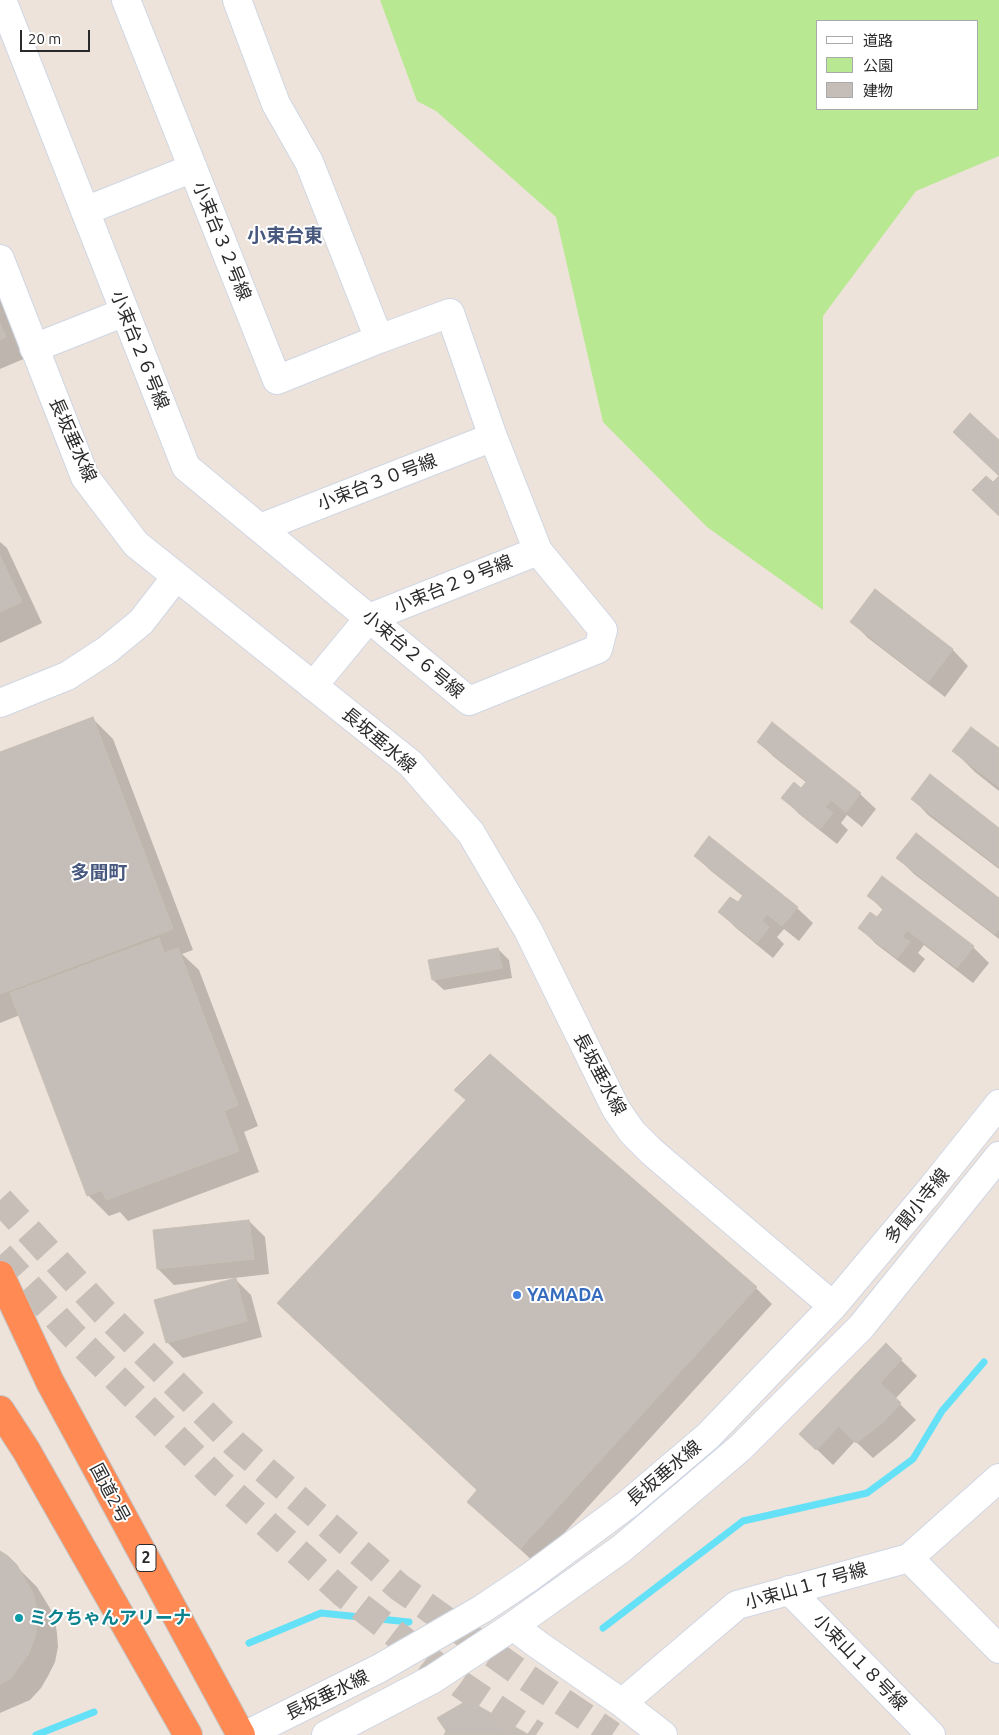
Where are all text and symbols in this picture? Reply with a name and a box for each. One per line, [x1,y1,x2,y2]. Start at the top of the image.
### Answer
scale bar [22,20,92,52]
legend [816,20,979,110]
text: 20 m [28,30,61,47]
text: 道路 [863,32,893,49]
text: 公園 [863,57,893,74]
text: 建物 [863,82,893,99]
street label: 小束台３２号線 [188,179,256,303]
district label: 小束台東 [247,225,323,247]
street label: 小束台２６号線 [106,288,174,412]
street label: 長坂垂水線 [45,394,101,486]
street label: 小束台３０号線 [314,449,440,515]
street label: 小束台２９号線 [391,550,515,618]
street label: 小束台２６号線 [358,605,468,703]
street label: 長坂垂水線 [338,703,420,777]
district label: 多聞町 [71,862,127,884]
street label: 長坂垂水線 [569,1029,631,1119]
street label: 多聞小寺線 [880,1164,954,1248]
place label: YAMADA [527,1284,604,1306]
marker: YAMADA [511,1289,523,1301]
street label: 長坂垂水線 [623,1436,705,1510]
street label: 国道2号 [85,1460,135,1526]
road number: 2 [136,1545,156,1572]
street label: 小束山１７号線 [742,1558,870,1614]
place label: ミクちゃんアリーナ [29,1607,191,1629]
street label: 小束山１８号線 [808,1609,912,1715]
marker: ミクちゃんアリーナ [13,1612,25,1624]
street label: 長坂垂水線 [282,1666,372,1724]

